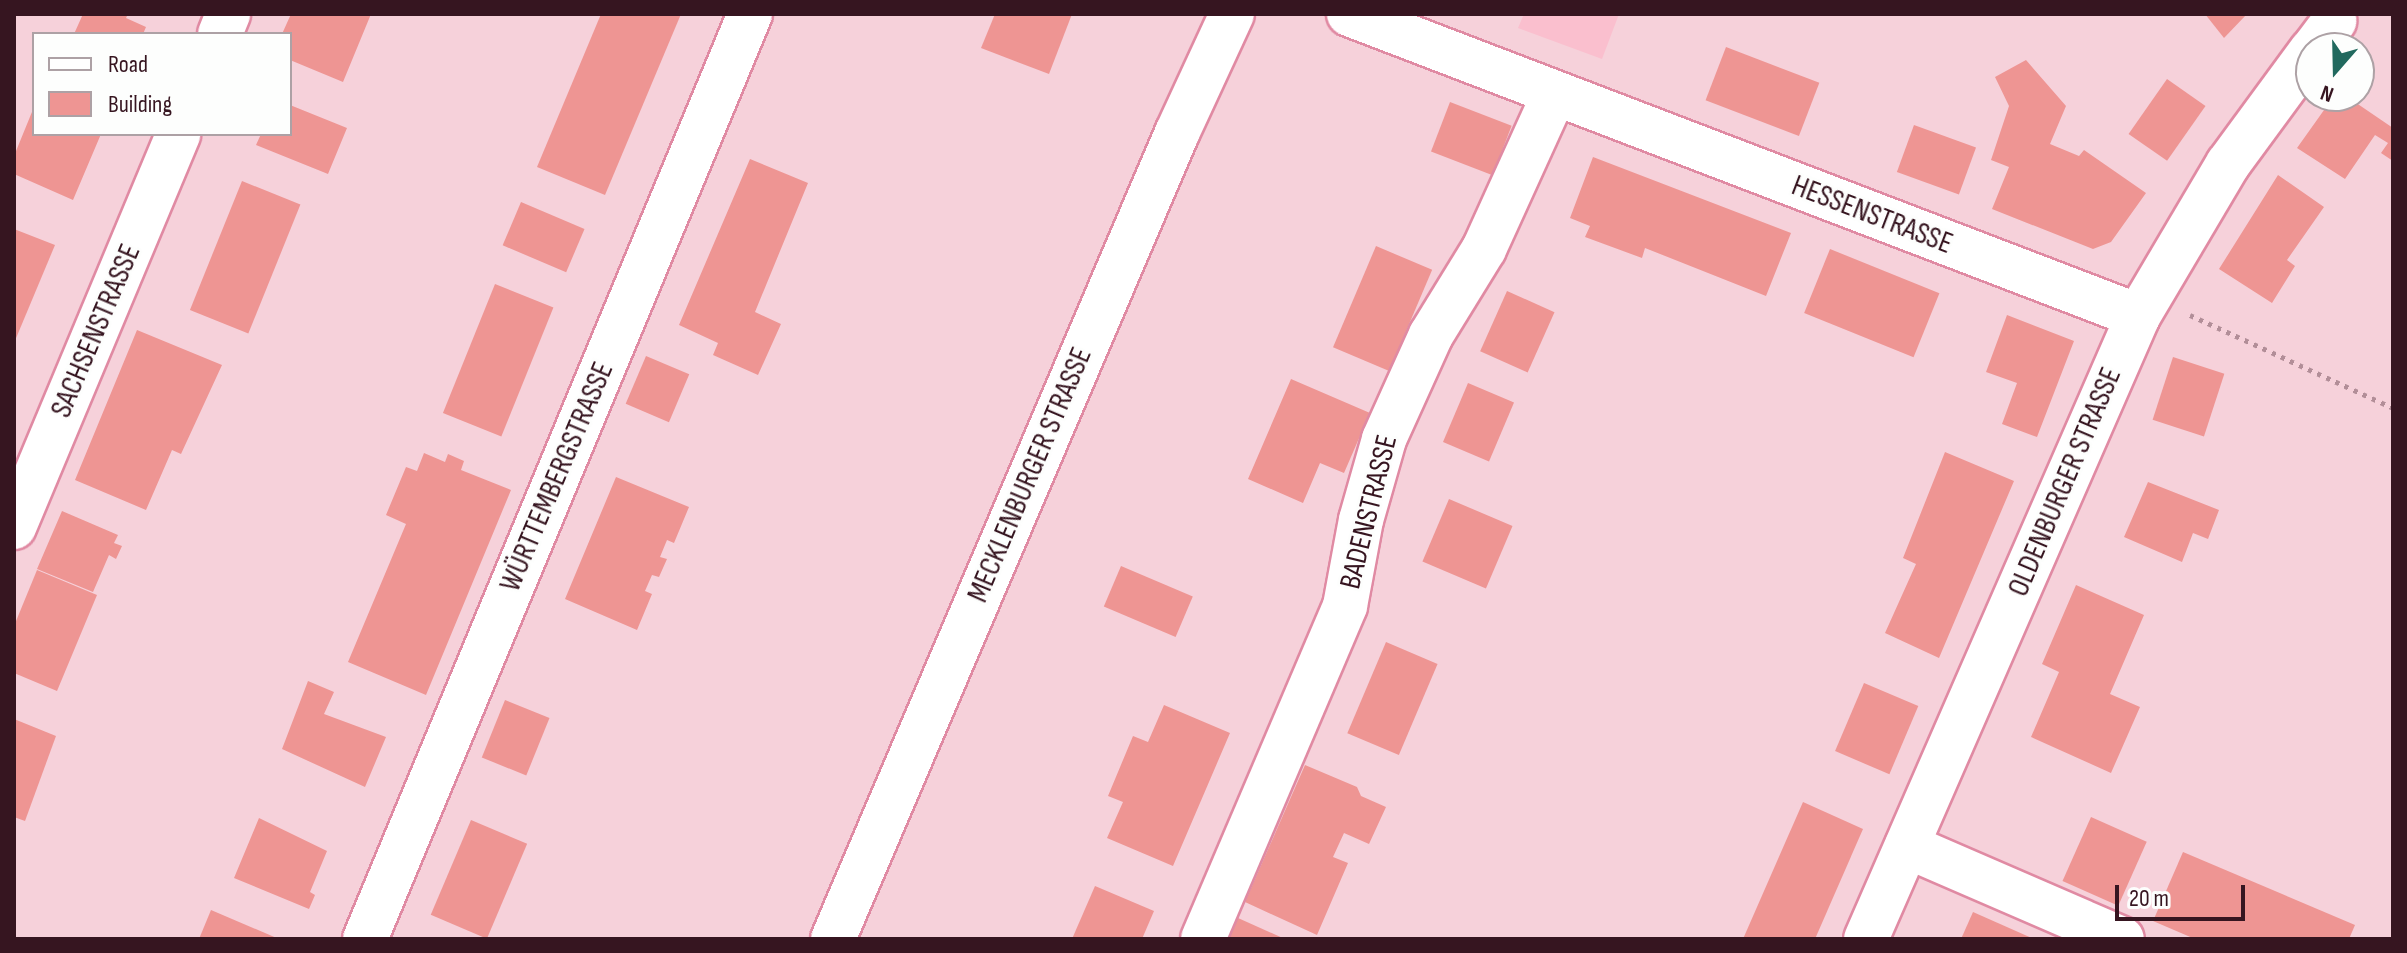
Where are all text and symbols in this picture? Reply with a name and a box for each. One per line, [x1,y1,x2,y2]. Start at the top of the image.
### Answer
legend [32,32,292,136]
north arrow [2295,32,2375,112]
text: Road [108,50,148,79]
text: N [2317,78,2337,108]
text: Building [108,90,172,119]
street label: HESSENSTRASSE [1787,168,1957,262]
street label: SACHSENSTRASSE [43,239,149,423]
street label: MECKLENBURGER STRASSE [960,342,1100,608]
street label: WÜRTTEMBERGSTRASSE [492,357,622,597]
street label: OLDENBURGER STRASSE [2001,362,2129,602]
street label: BADENSTRASSE [1332,431,1406,593]
scale bar [2119,869,2249,919]
text: 20 m [2129,884,2169,913]

